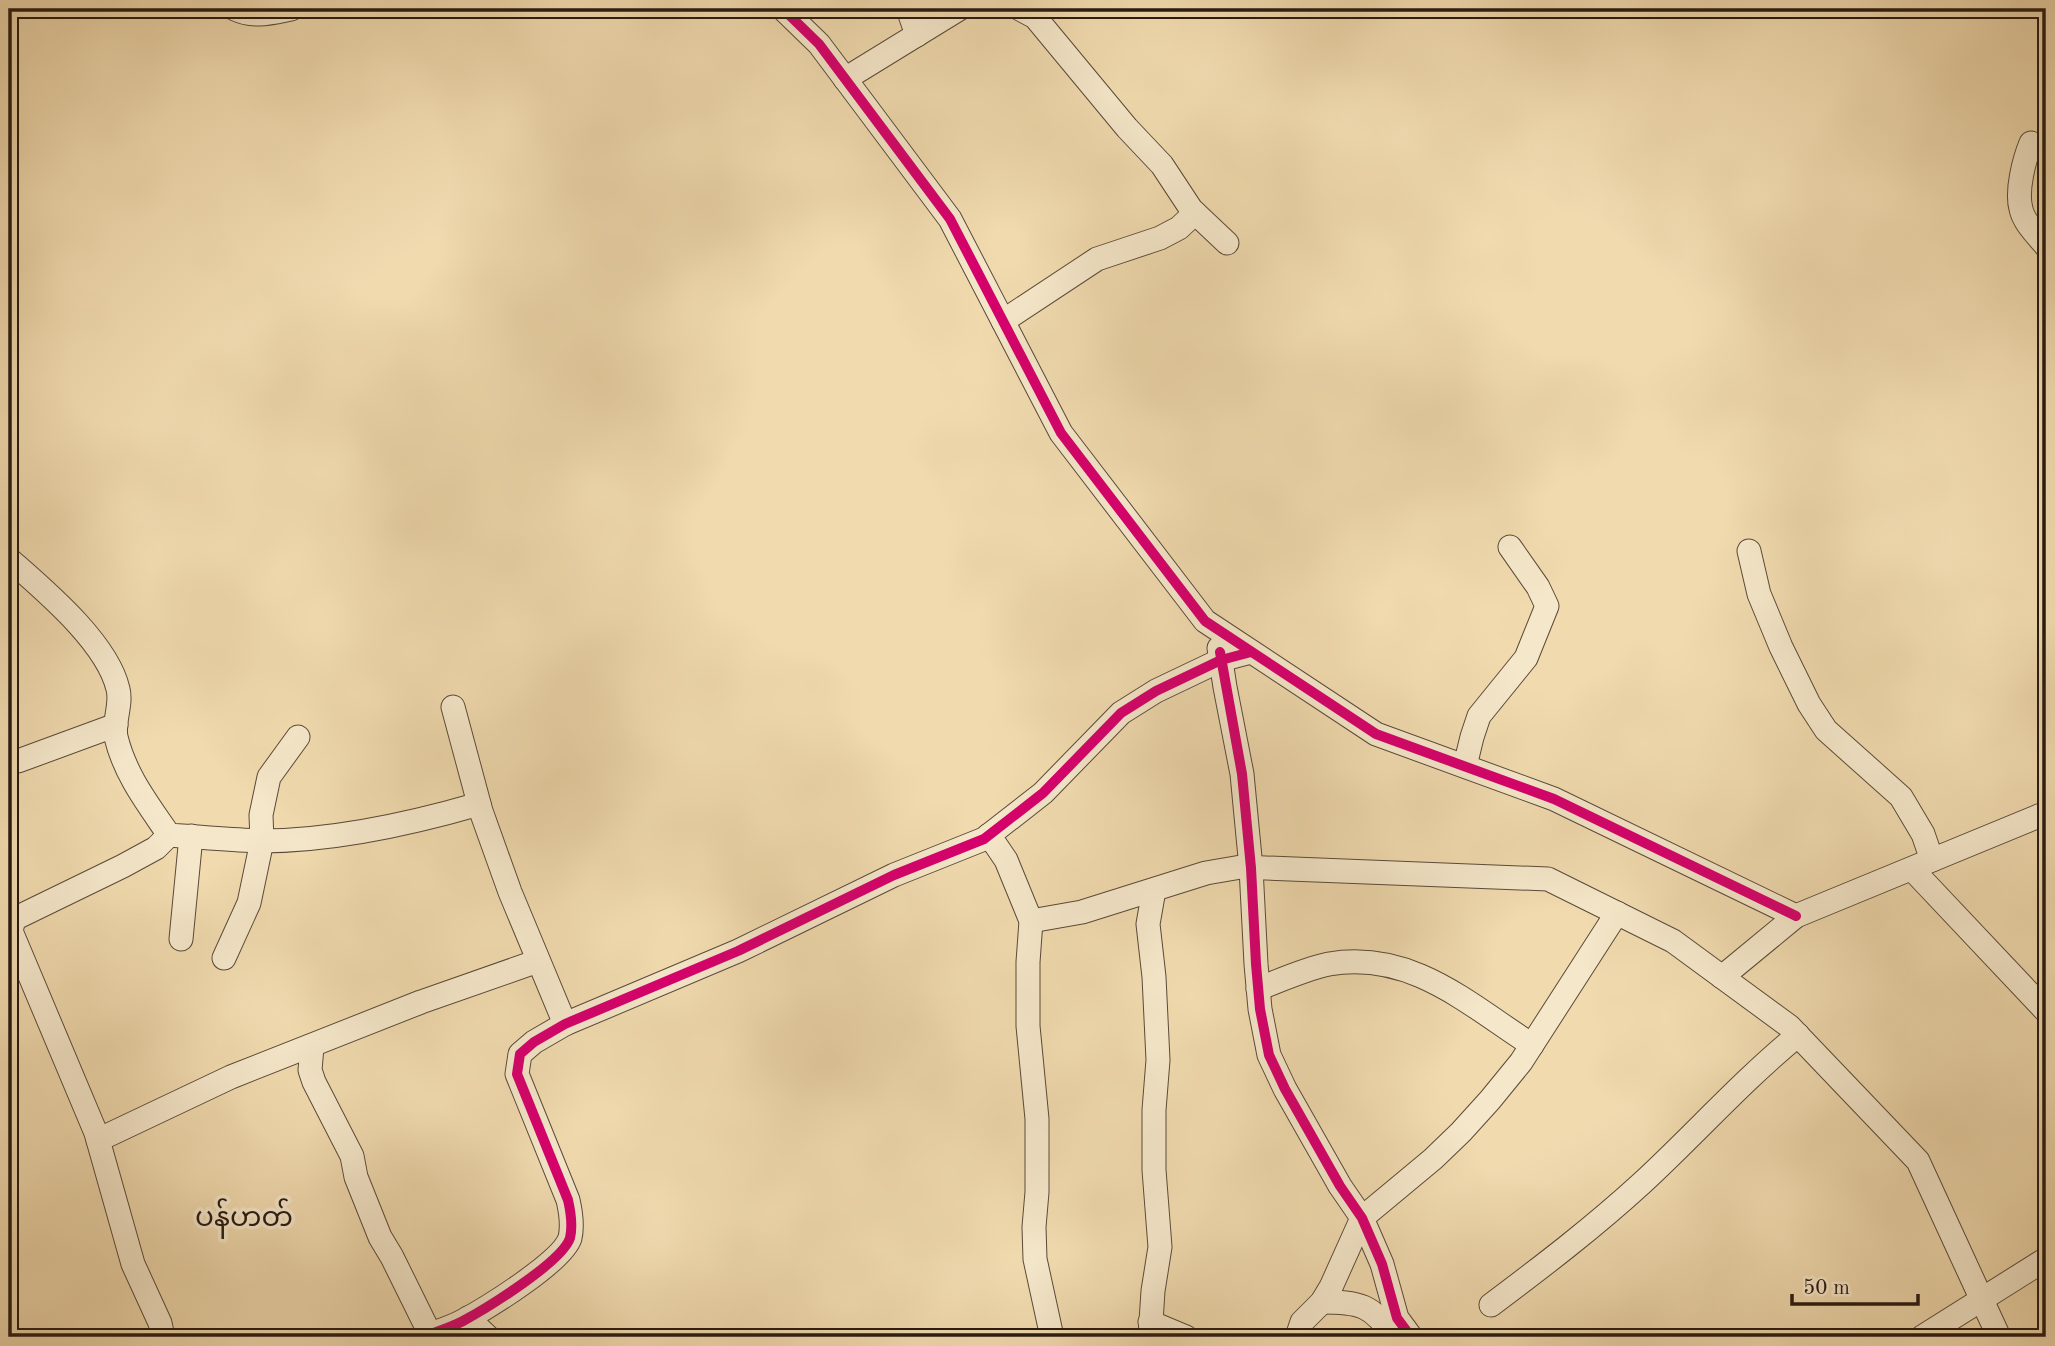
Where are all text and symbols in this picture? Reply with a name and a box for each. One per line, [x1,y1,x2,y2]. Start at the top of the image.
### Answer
district label: ပန်ဟတ် [195,1198,293,1239]
scale bar [1792,1262,1918,1306]
text: 50 m [1803,1278,1850,1299]

